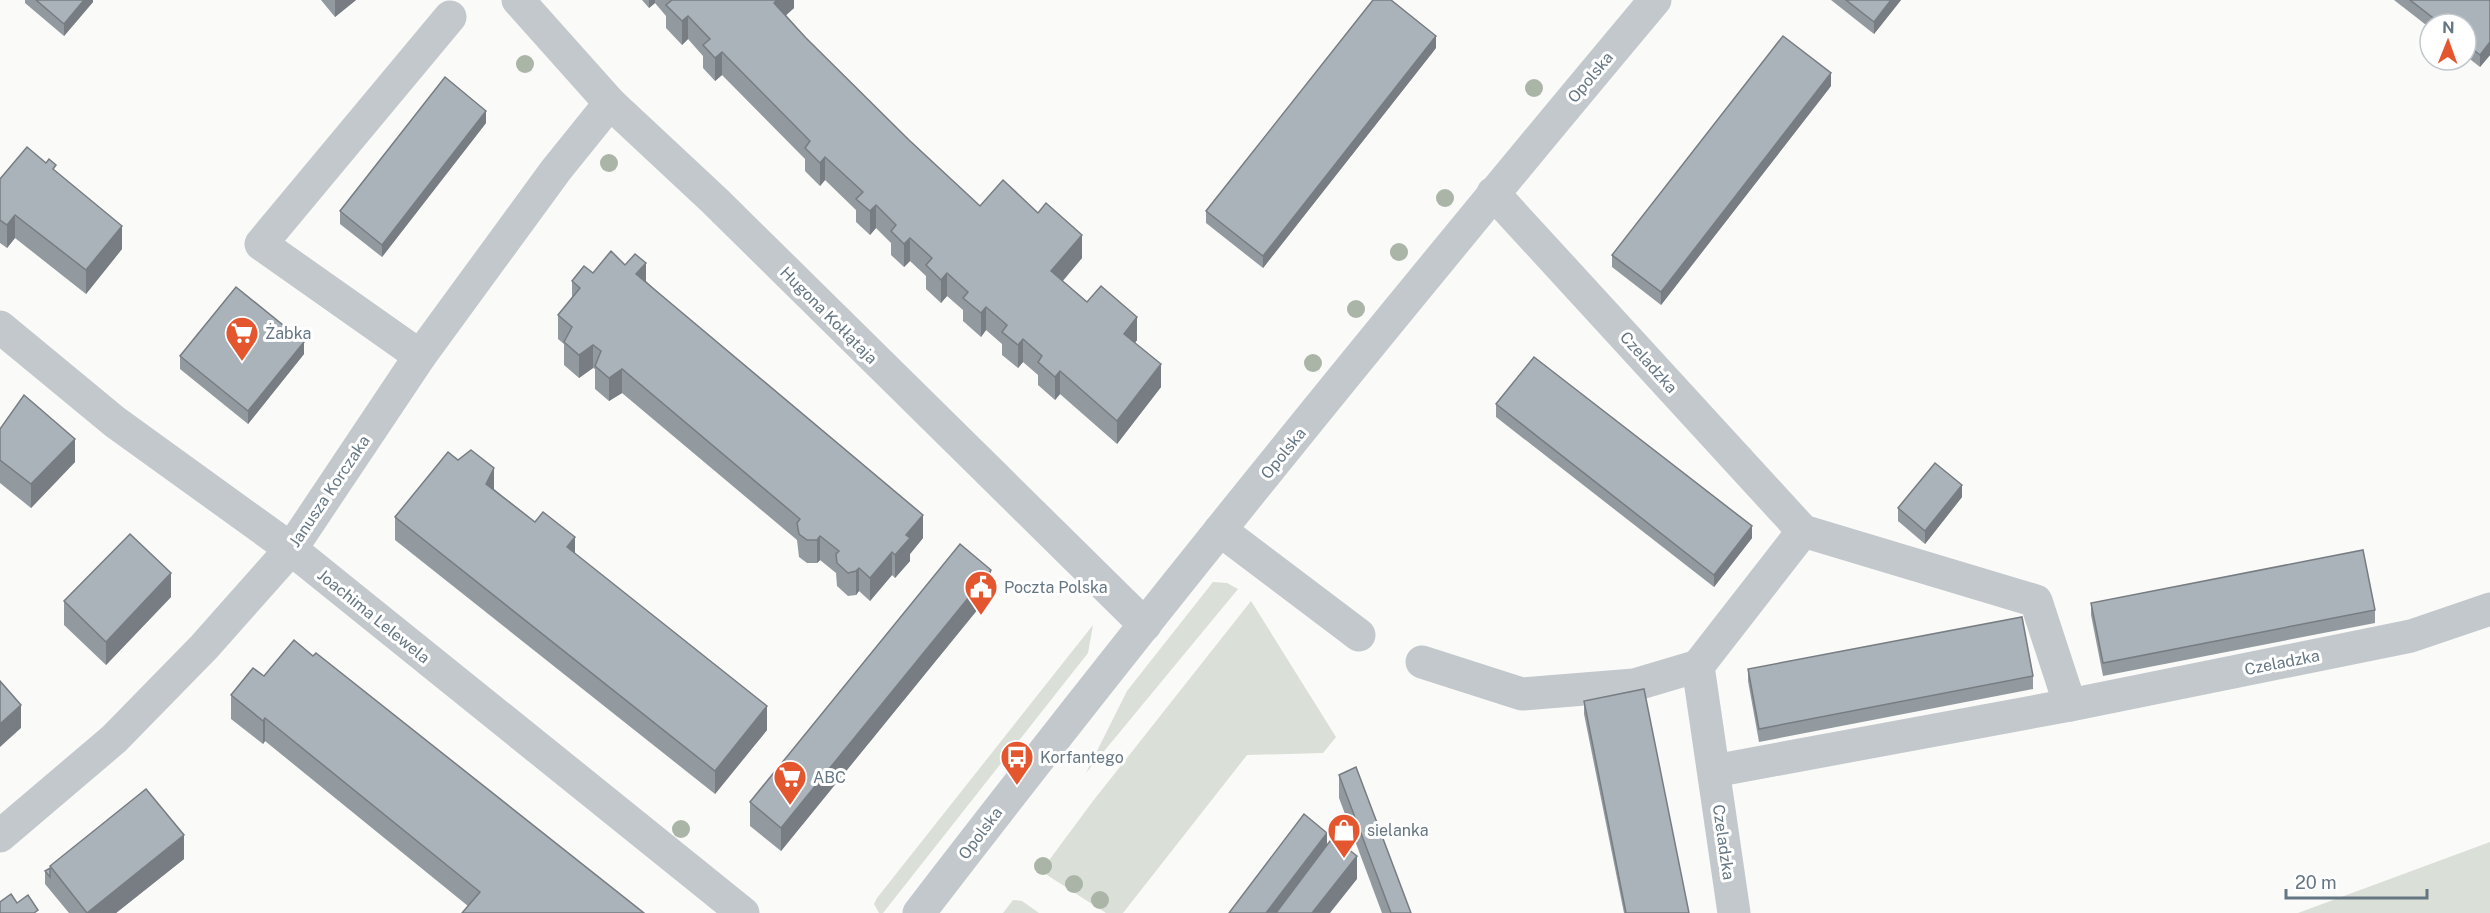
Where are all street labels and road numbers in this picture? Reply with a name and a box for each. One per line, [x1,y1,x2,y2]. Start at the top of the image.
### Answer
street label: Opolska [1564,48,1617,107]
street label: Hugona Kołłątaja [776,263,881,368]
street label: Czeladzka [1616,328,1681,397]
street label: Opolska [1257,424,1310,483]
street label: Janusza Korczaka [285,432,374,551]
street label: Joachima Lelewela [314,565,434,667]
street label: Czeladzka [2243,646,2321,679]
street label: Opolska [955,803,1006,863]
street label: Czeladzka [1709,803,1738,881]

